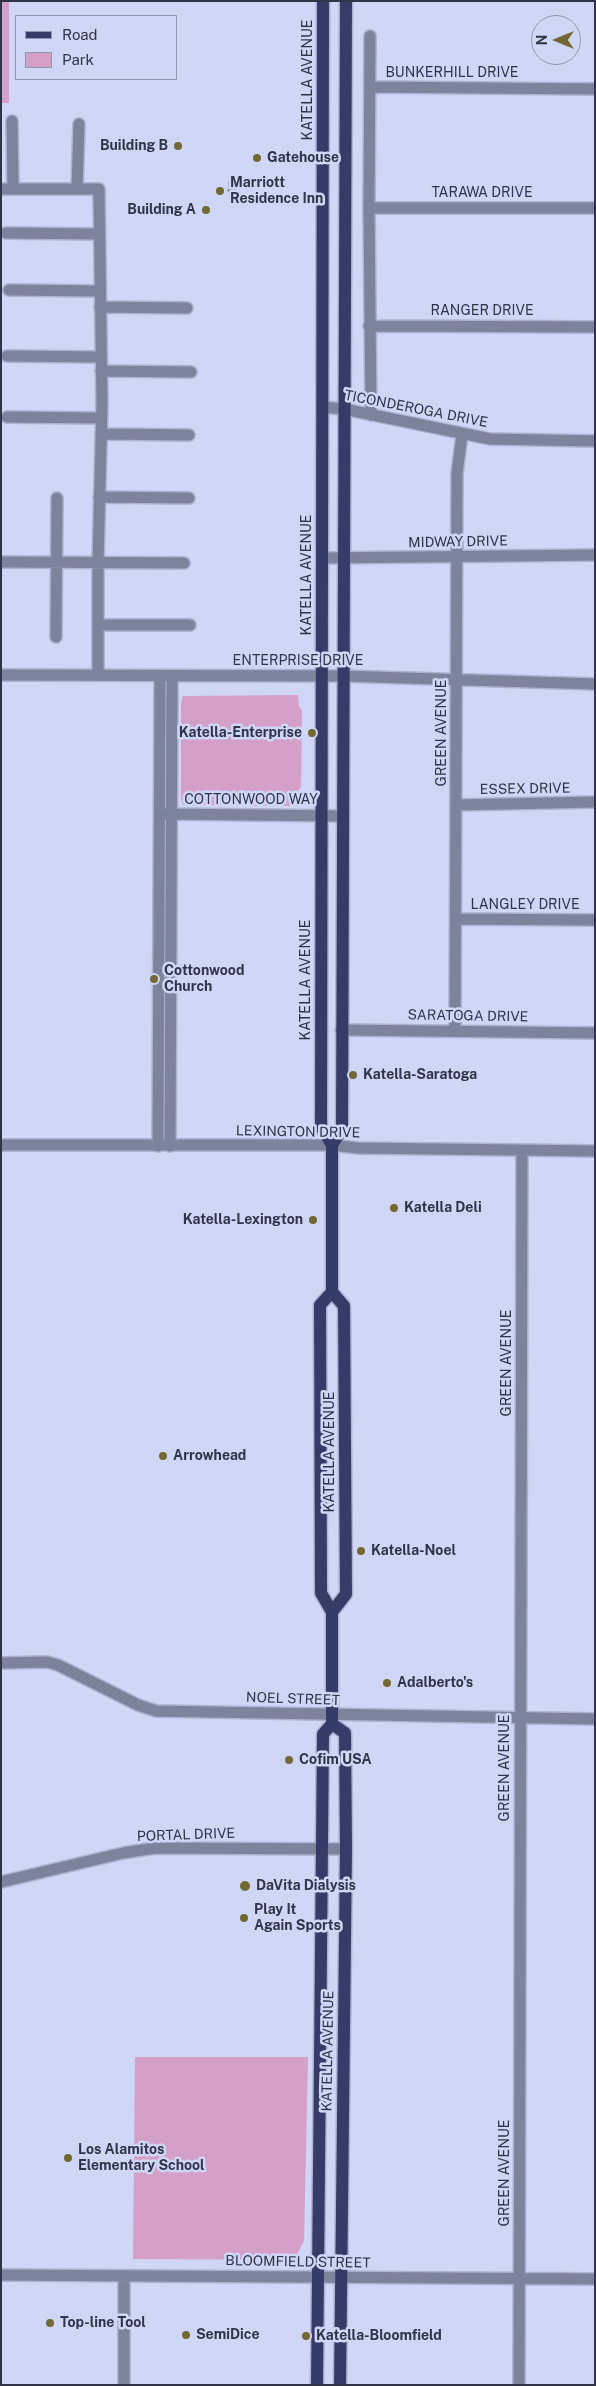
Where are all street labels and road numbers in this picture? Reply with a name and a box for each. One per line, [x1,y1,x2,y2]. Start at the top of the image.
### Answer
street label: KATELLA AVENUE [300,20,316,140]
street label: BUNKERHILL DRIVE [385,65,519,81]
street label: TARAWA DRIVE [431,185,533,201]
street label: RANGER DRIVE [430,303,534,319]
street label: TICONDEROGA DRIVE [343,387,489,431]
street label: KATELLA AVENUE [299,515,315,635]
street label: MIDWAY DRIVE [408,533,508,551]
street label: ENTERPRISE DRIVE [233,653,363,669]
street label: GREEN AVENUE [434,680,450,786]
street label: ESSEX DRIVE [479,780,571,798]
street label: COTTONWOOD WAY [184,792,318,808]
street label: LANGLEY DRIVE [470,897,580,913]
street label: KATELLA AVENUE [298,920,314,1040]
street label: SARATOGA DRIVE [408,1007,528,1025]
street label: LEXINGTON DRIVE [236,1123,360,1141]
street label: GREEN AVENUE [499,1310,515,1416]
street label: KATELLA AVENUE [322,1392,338,1512]
street label: NOEL STREET [246,1689,340,1709]
street label: GREEN AVENUE [497,1715,513,1821]
street label: PORTAL DRIVE [137,1825,235,1845]
street label: KATELLA AVENUE [319,1990,337,2112]
street label: GREEN AVENUE [497,2120,513,2226]
street label: BLOOMFIELD STREET [225,2252,371,2272]

